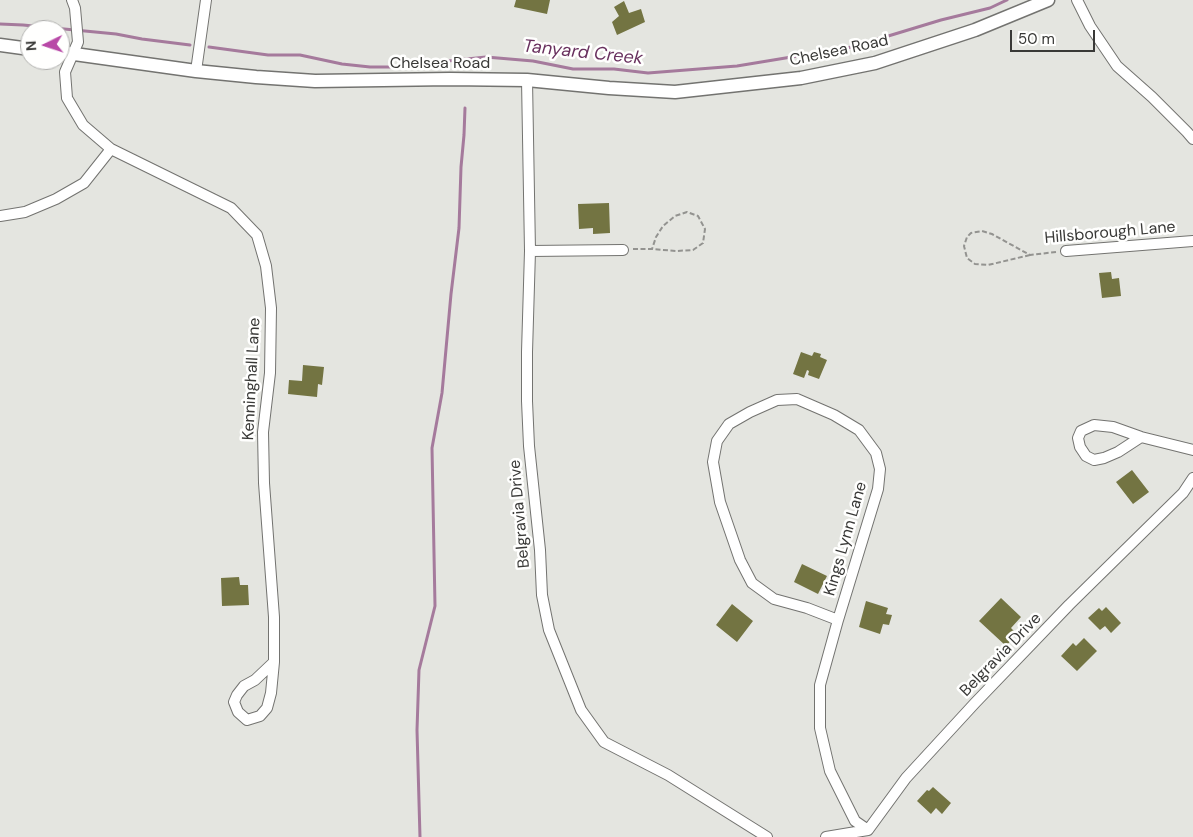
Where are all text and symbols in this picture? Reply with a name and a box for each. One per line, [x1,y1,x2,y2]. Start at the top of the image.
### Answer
north arrow [20,20,70,70]
scale bar [1013,20,1098,52]
text: 50 m [1018,29,1055,49]
street label: Chelsea Road [788,31,890,71]
water label: Tanyard Creek [522,36,644,70]
text: N [22,40,40,52]
street label: Chelsea Road [390,54,490,74]
street label: Hillsborough Lane [1044,218,1176,248]
street label: Kenninghall Lane [239,317,265,441]
street label: Belgravia Drive [506,459,534,569]
street label: Kings Lynn Lane [821,480,871,598]
street label: Belgravia Drive [956,609,1046,701]

